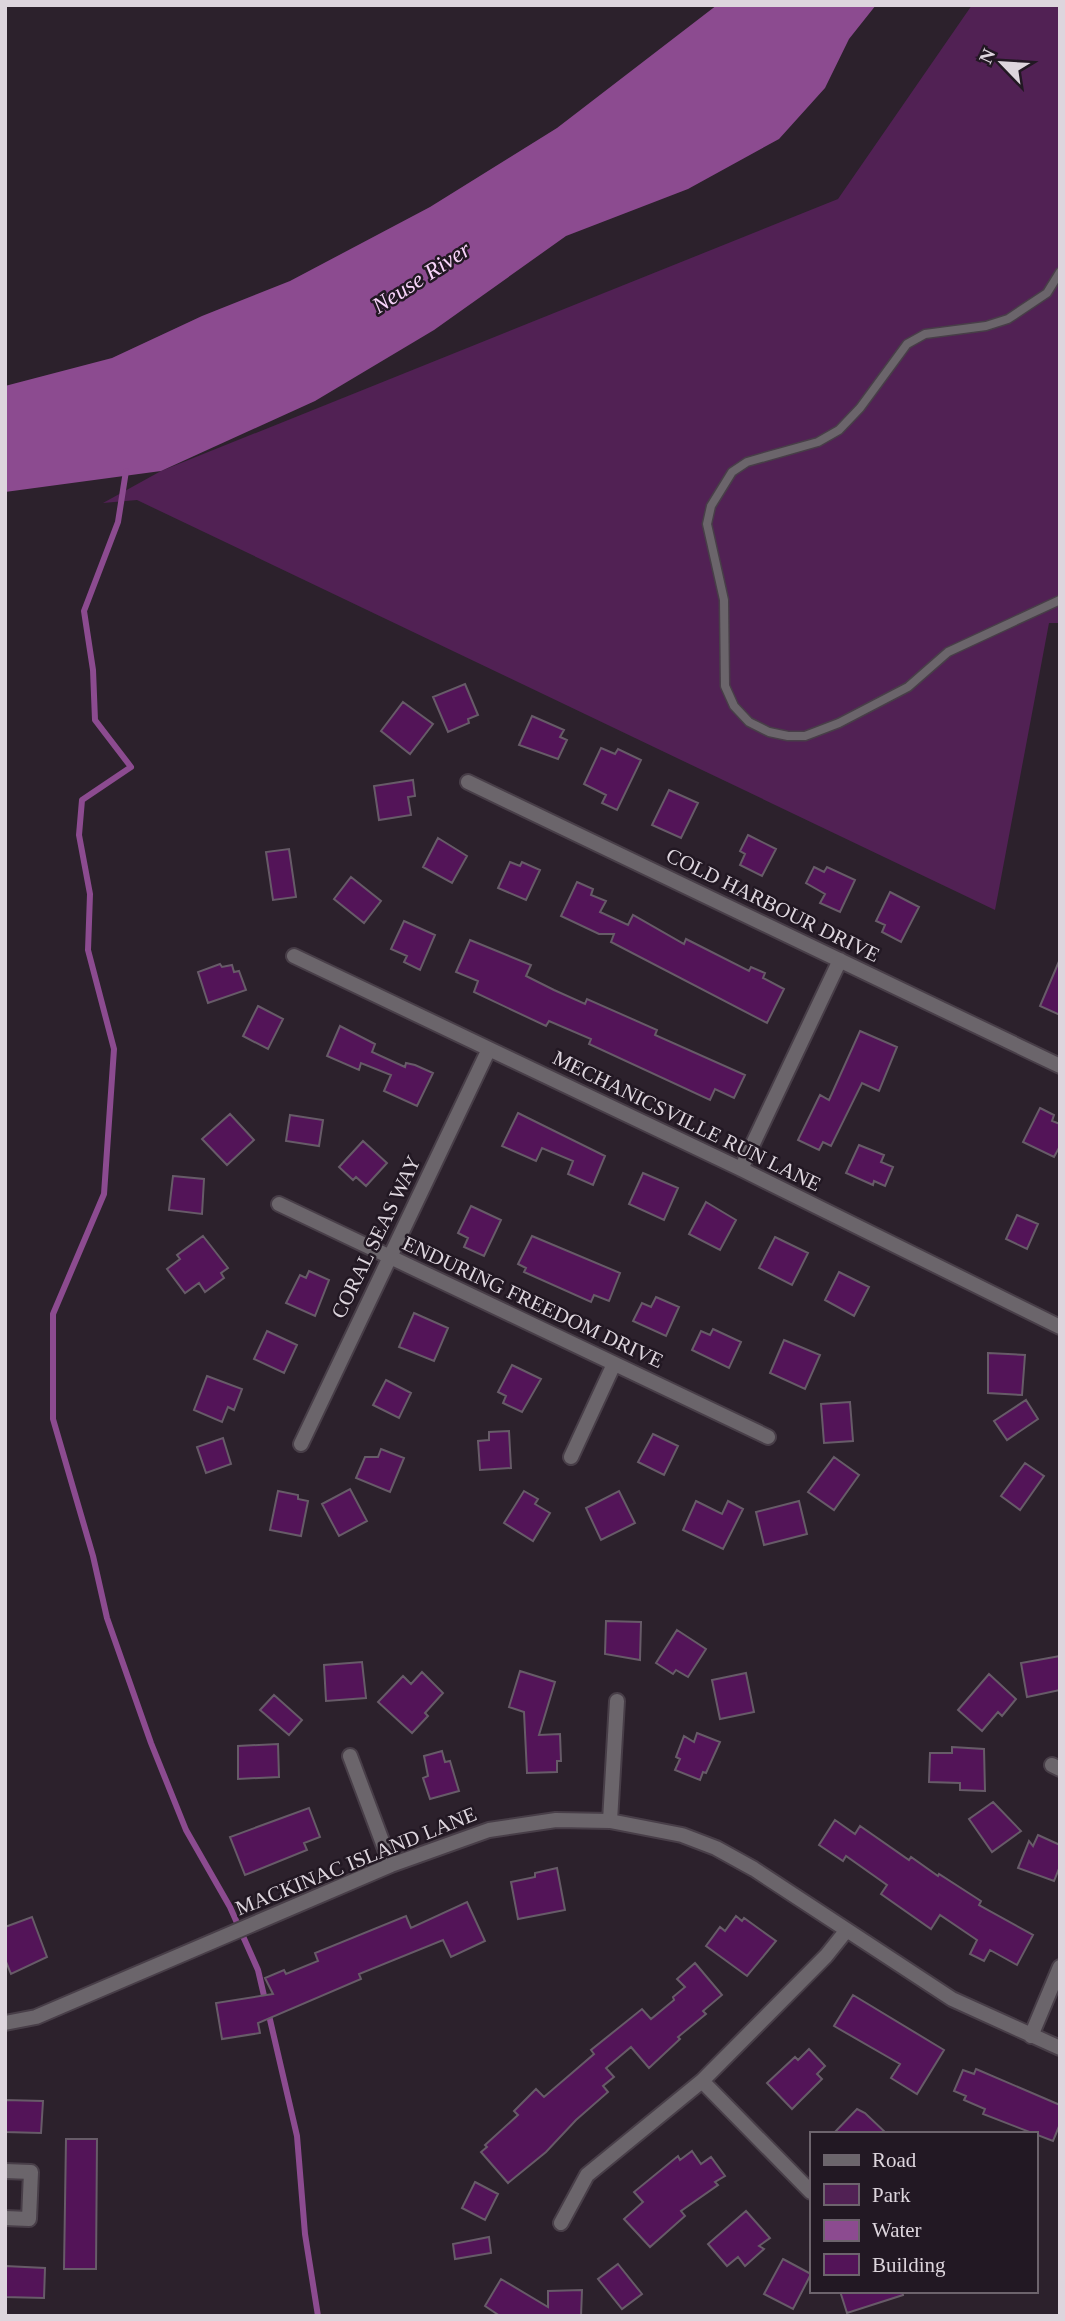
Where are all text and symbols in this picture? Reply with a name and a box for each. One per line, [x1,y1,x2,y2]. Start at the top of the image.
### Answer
north arrow [967,28,1037,98]
text: N [975,45,1000,67]
water label: Neuse River [367,236,476,319]
street label: COLD HARBOUR DRIVE [662,843,884,967]
street label: MECHANICSVILLE RUN LANE [549,1046,825,1196]
street label: CORAL SEAS WAY [326,1152,426,1322]
street label: ENDURING FREEDOM DRIVE [399,1231,667,1373]
street label: MACKINAC ISLAND LANE [232,1802,480,1920]
legend [810,2132,1037,2293]
text: Road [872,2148,917,2172]
text: Park [872,2183,911,2207]
text: Water [872,2218,922,2242]
text: Building [872,2253,946,2277]

